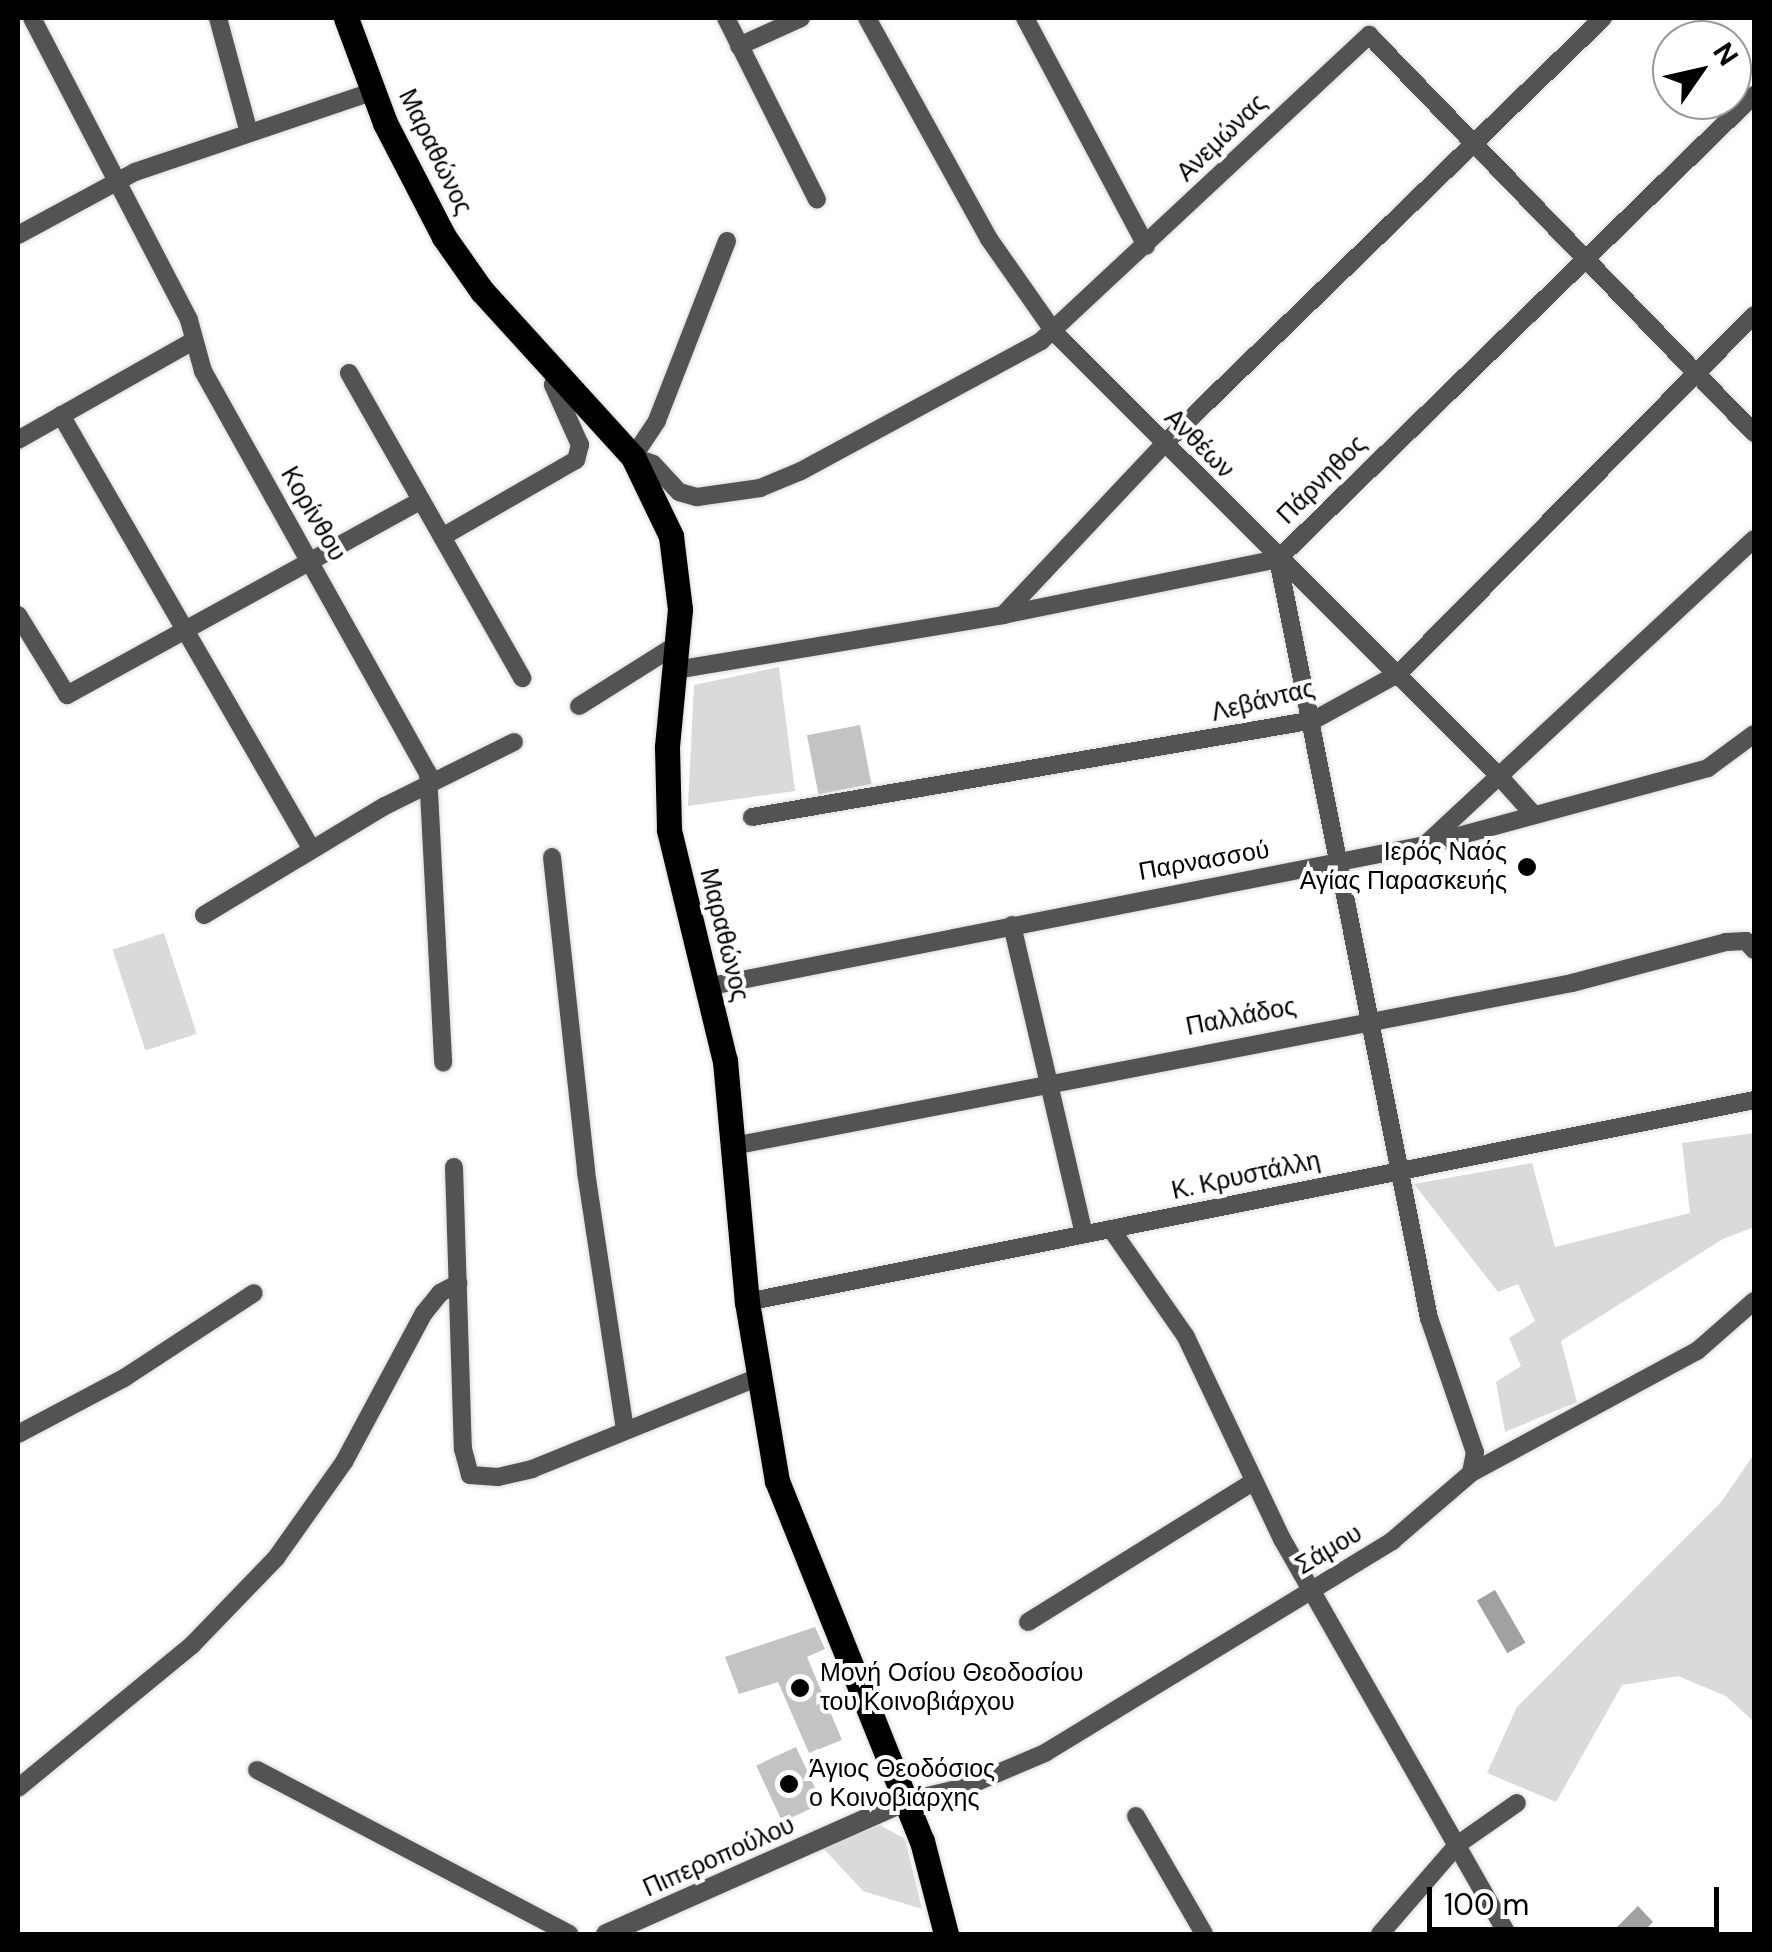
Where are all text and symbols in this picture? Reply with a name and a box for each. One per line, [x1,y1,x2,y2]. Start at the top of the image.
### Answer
north arrow [1652,20,1752,120]
text: N [1705,35,1747,73]
street label: Μαραθώνος [392,84,478,220]
street label: Ανεμώνας [1171,88,1273,188]
street label: Ανθέων [1158,403,1240,485]
street label: Πάρνηθος [1271,429,1373,531]
street label: Κορίνθου [274,461,352,567]
street label: Λεβάντας [1208,674,1318,728]
street label: Παρνασσού [1136,835,1272,887]
place label: Ιερός Ναός Αγίας Παρασκευής [1300,838,1507,897]
marker: Ιερός Ναός Αγίας Παρασκευής [1516,856,1538,878]
street label: Μαραθώνος [693,865,755,1005]
street label: Παλλάδος [1183,992,1299,1042]
street label: Κ. Κρυστάλλη [1169,1146,1323,1206]
street label: Σάμου [1290,1519,1368,1581]
place label: Μονή Οσίου Θεοδοσίου του Κοινοβιάρχου [820,1659,1083,1718]
marker: Μονή Οσίου Θεοδοσίου του Κοινοβιάρχου [789,1677,811,1699]
place label: Άγιος Θεοδόσιος ο Κοινοβιάρχης [809,1755,995,1814]
marker: Άγιος Θεοδόσιος ο Κοινοβιάρχης [778,1773,800,1795]
street label: Πιπεροπούλου [639,1810,799,1904]
scale bar [1432,1867,1724,1929]
text: 100 m [1444,1885,1529,1924]

